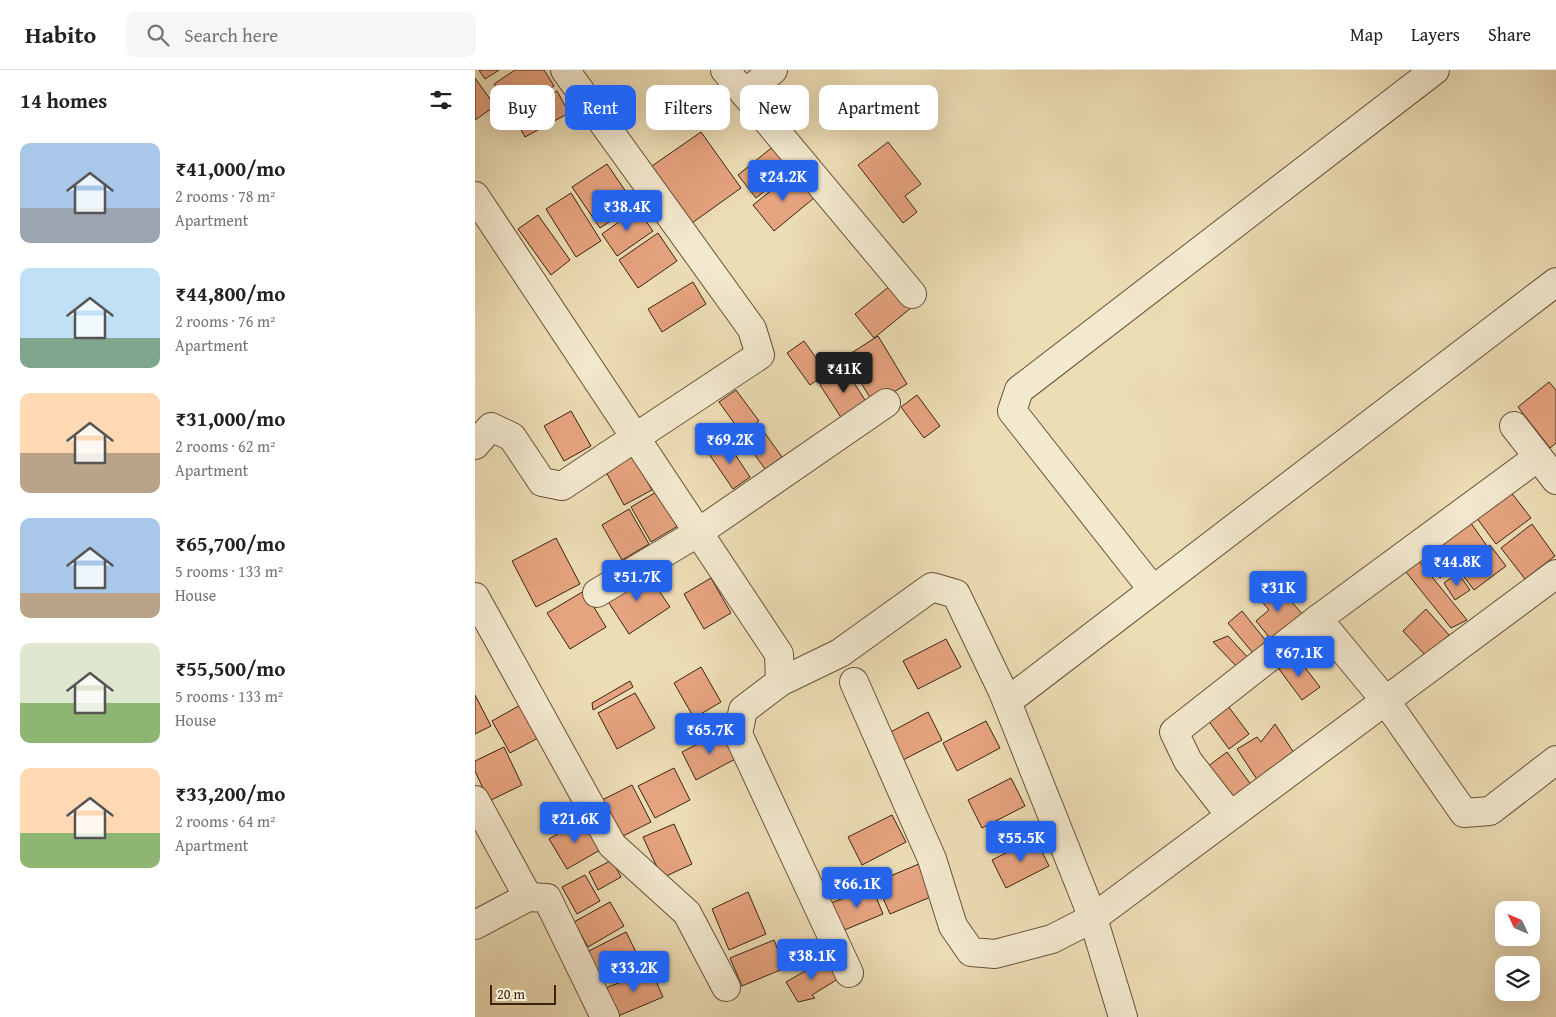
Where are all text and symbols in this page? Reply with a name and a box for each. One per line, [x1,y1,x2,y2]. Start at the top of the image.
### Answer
search box [126,12,476,57]
text: Habito [25,17,96,52]
icon: search [144,21,172,49]
text: Search here [184,21,278,49]
text: Map [1350,21,1383,48]
text: Layers [1411,21,1460,48]
text: Share [1488,21,1531,48]
text: 14 homes [20,85,107,116]
chip: Buy [490,85,555,130]
chip: Rent [565,85,636,130]
chip: Filters [646,85,730,130]
chip: New [740,85,809,130]
chip: Apartment [819,85,938,130]
icon: filters [427,86,455,114]
text: ₹41,000/mo [175,153,285,184]
pin: ₹24.2K [742,160,824,202]
icon: home [60,163,120,223]
text: ₹24.2K [759,164,807,188]
text: 2 rooms · 78 m² [175,184,275,208]
pin: ₹38.4K [586,190,668,232]
text: ₹38.4K [603,194,651,218]
text: Apartment [175,208,248,232]
text: ₹44,800/mo [175,278,285,309]
icon: home [60,288,120,348]
text: 2 rooms · 76 m² [175,309,275,333]
text: Apartment [175,333,248,357]
pin: ₹41K [814,352,874,394]
text: ₹41K [827,356,861,380]
text: ₹31,000/mo [175,403,285,434]
icon: home [60,413,120,473]
pin: ₹69.2K [689,422,771,465]
text: ₹69.2K [706,427,754,451]
text: 2 rooms · 62 m² [175,434,275,458]
text: Apartment [175,458,248,482]
text: ₹65,700/mo [175,528,285,559]
icon: home [60,538,120,598]
pin: ₹44.8K [1416,544,1498,587]
text: ₹44.8K [1433,549,1481,573]
text: 5 rooms · 133 m² [175,559,283,583]
pin: ₹51.7K [596,560,678,602]
text: ₹51.7K [613,564,661,588]
pin: ₹31K [1248,570,1308,613]
text: ₹31K [1261,575,1295,599]
text: House [175,583,216,607]
pin: ₹67.1K [1258,636,1340,678]
text: ₹67.1K [1275,640,1323,664]
text: ₹55,500/mo [175,653,285,684]
icon: home [60,663,120,723]
text: 5 rooms · 133 m² [175,684,283,708]
text: House [175,708,216,732]
pin: ₹65.7K [669,712,751,755]
text: ₹65.7K [686,717,734,741]
text: ₹33,200/mo [175,778,285,809]
icon: home [60,788,120,848]
pin: ₹21.6K [534,802,616,844]
text: ₹21.6K [551,806,599,830]
text: 2 rooms · 64 m² [175,809,275,833]
pin: ₹55.5K [980,820,1062,863]
text: ₹55.5K [997,825,1045,849]
text: Apartment [175,833,248,857]
pin: ₹66.1K [816,866,898,909]
text: ₹66.1K [833,871,881,895]
north arrow [1495,901,1540,946]
map controls [1495,901,1540,1001]
pin: ₹38.1K [771,938,853,981]
text: ₹38.1K [788,943,836,967]
pin: ₹33.2K [593,950,675,993]
text: ₹33.2K [610,955,658,979]
button: layers [1495,956,1540,1001]
scale bar [490,982,556,1005]
text: 20 m [497,984,525,1004]

